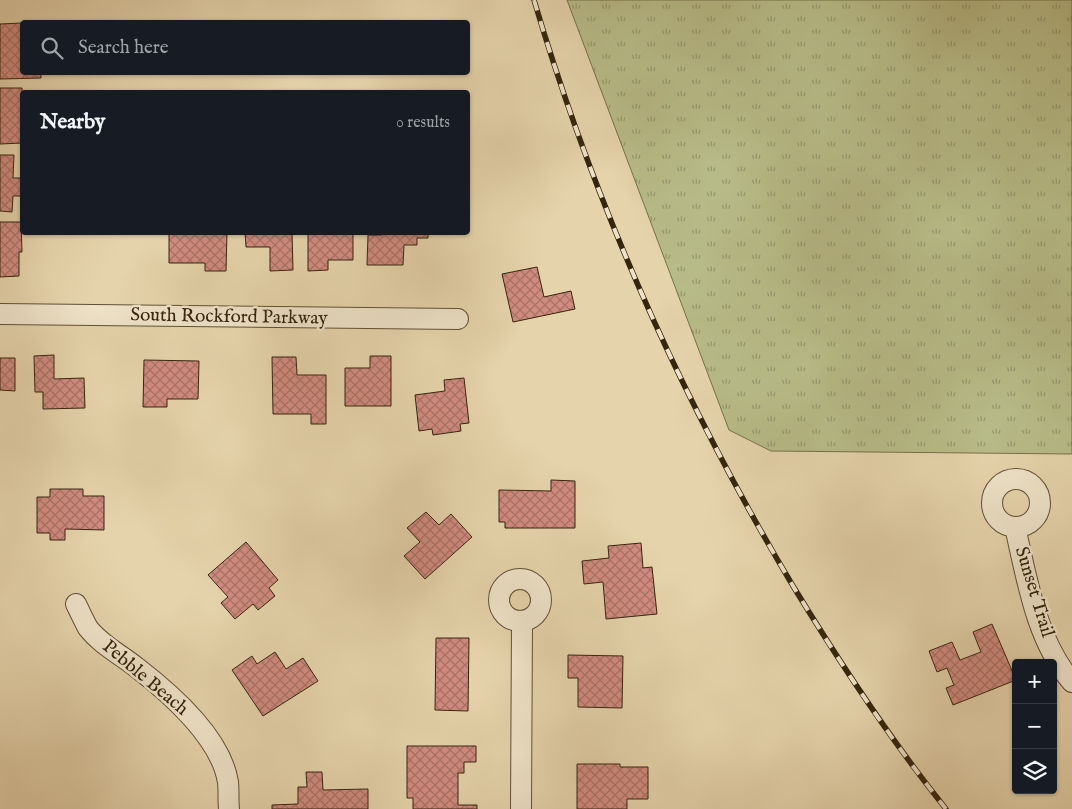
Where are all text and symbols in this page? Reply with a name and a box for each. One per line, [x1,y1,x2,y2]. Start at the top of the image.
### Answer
search box [20,20,470,75]
icon: search [38,34,66,62]
text: Search here [78,36,169,60]
text: Nearby [40,109,105,136]
text: 0 results [396,113,450,133]
street label: South Rockford Parkway [130,303,329,331]
street label: Sunset Trail [1009,544,1059,641]
street label: Pebble Beach [97,635,193,721]
map controls [1012,659,1057,794]
button: + [1012,659,1057,704]
button: − [1012,704,1057,749]
button: layers [1012,749,1057,794]

